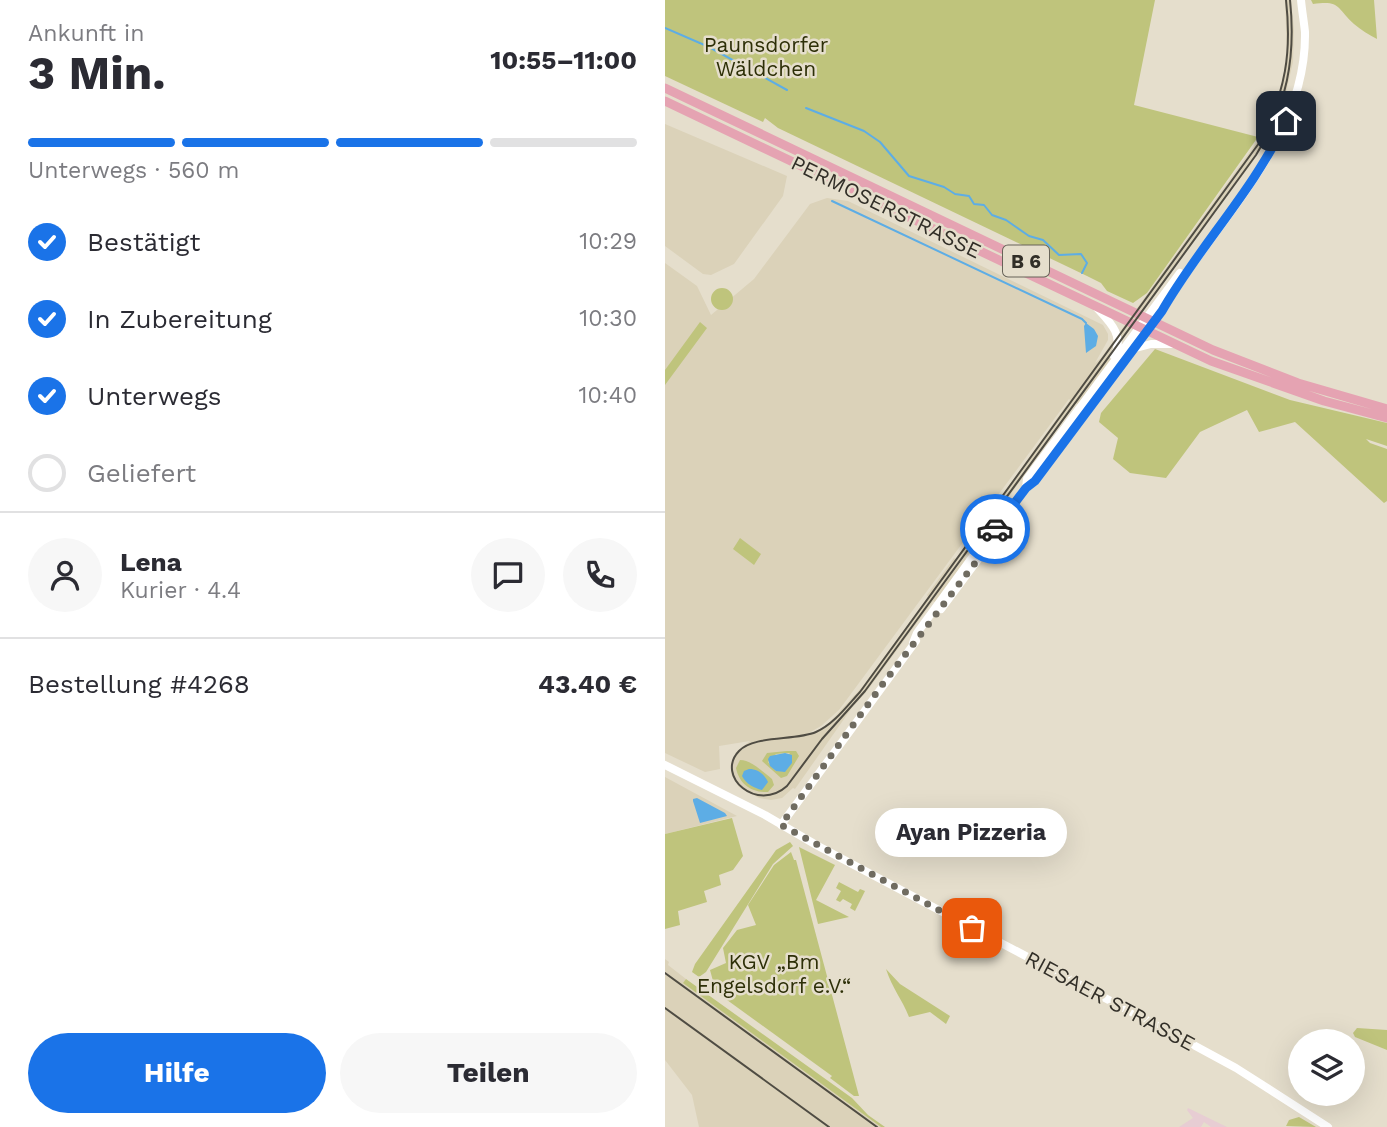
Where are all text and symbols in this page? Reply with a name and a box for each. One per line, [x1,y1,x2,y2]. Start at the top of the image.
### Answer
text: Ankunft in [28,20,144,47]
park label: Paunsdorfer Wäldchen [704,32,829,81]
text: 10:55–11:00 [490,45,637,75]
text: 3 Min. [28,46,166,100]
pin [1256,91,1316,151]
icon: home [1267,102,1305,140]
street label: PERMOSERSTRASSE [787,150,985,263]
text: Unterwegs · 560 m [28,157,239,184]
icon: check [28,223,66,261]
text: Bestätigt [87,227,200,257]
text: 10:29 [579,228,637,255]
road number: B 6 [1003,246,1049,276]
icon: check [28,300,66,338]
text: In Zubereitung [87,304,272,334]
text: 10:30 [579,305,637,332]
icon: check [28,377,66,415]
text: Unterwegs [87,381,222,411]
text: 10:40 [579,382,637,409]
text: Geliefert [87,458,196,488]
courier [960,494,1030,564]
icon: car [976,510,1014,548]
button: person [28,538,102,612]
button: chat [471,538,545,612]
button: phone [563,538,637,612]
text: Lena [120,547,182,577]
text: Kurier · 4.4 [120,577,241,604]
text: Bestellung #4268 [28,669,250,699]
text: 43.40 € [538,669,637,699]
callout: Ayan Pizzeria [876,809,1068,858]
text: Ayan Pizzeria [896,819,1046,846]
pin [942,898,1002,958]
icon: bag [953,909,991,947]
street label: RIESAER STRASSE [1021,945,1199,1056]
park label: KGV „Bm Engelsdorf e.V.“ [697,949,851,998]
map controls [1288,1029,1365,1106]
button: layers [1288,1029,1365,1106]
button: Hilfe [28,1033,326,1113]
button: Teilen [340,1033,637,1113]

